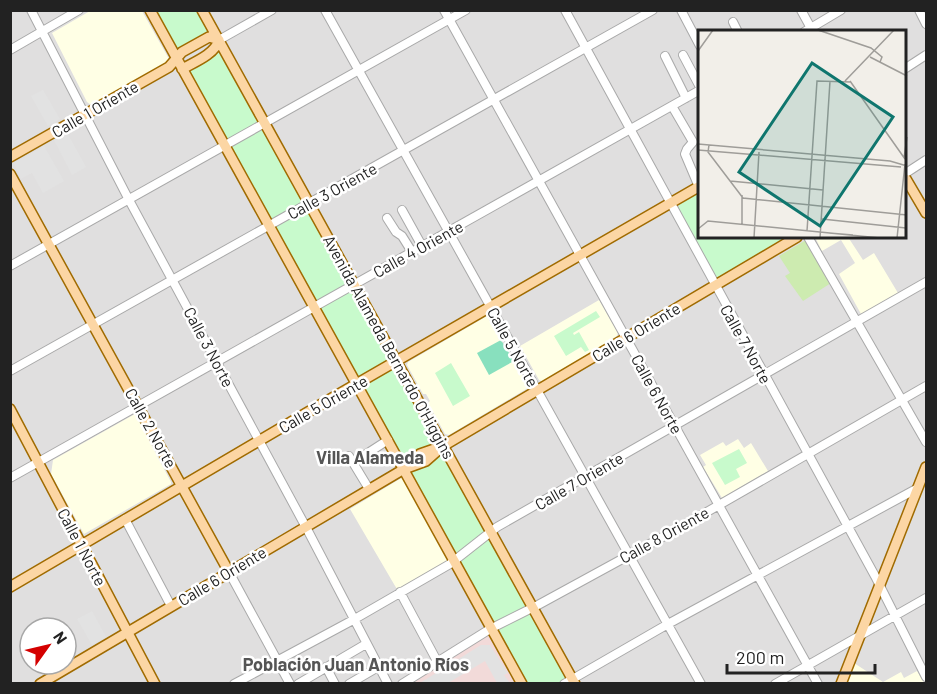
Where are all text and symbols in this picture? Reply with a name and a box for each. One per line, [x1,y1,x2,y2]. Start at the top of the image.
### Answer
inset map [698,30,907,238]
street label: Calle 1 Oriente [48,76,141,141]
street label: Calle 3 Oriente [284,158,380,223]
street label: Calle 4 Oriente [369,216,466,281]
street label: Avenida Alameda Bernardo O'Higgins [320,232,459,462]
street label: Calle 6 Oriente [588,298,683,365]
street label: Calle 7 Norte [717,301,776,387]
street label: Calle 3 Norte [180,303,238,390]
street label: Calle 5 Norte [484,304,543,390]
street label: Calle 6 Norte [628,351,687,437]
street label: Calle 5 Oriente [275,370,371,437]
street label: Calle 2 Norte [122,385,181,471]
district label: Villa Alameda [316,446,424,468]
street label: Calle 7 Oriente [531,448,626,513]
street label: Calle 8 Oriente [616,502,712,567]
street label: Calle 1 Norte [54,505,111,589]
street label: Calle 6 Oriente [174,542,269,609]
north arrow [18,616,78,676]
text: N [50,628,72,647]
scale bar [727,637,876,675]
text: 200 m [736,646,784,668]
district label: Población Juan Antonio Ríos [243,653,469,675]

